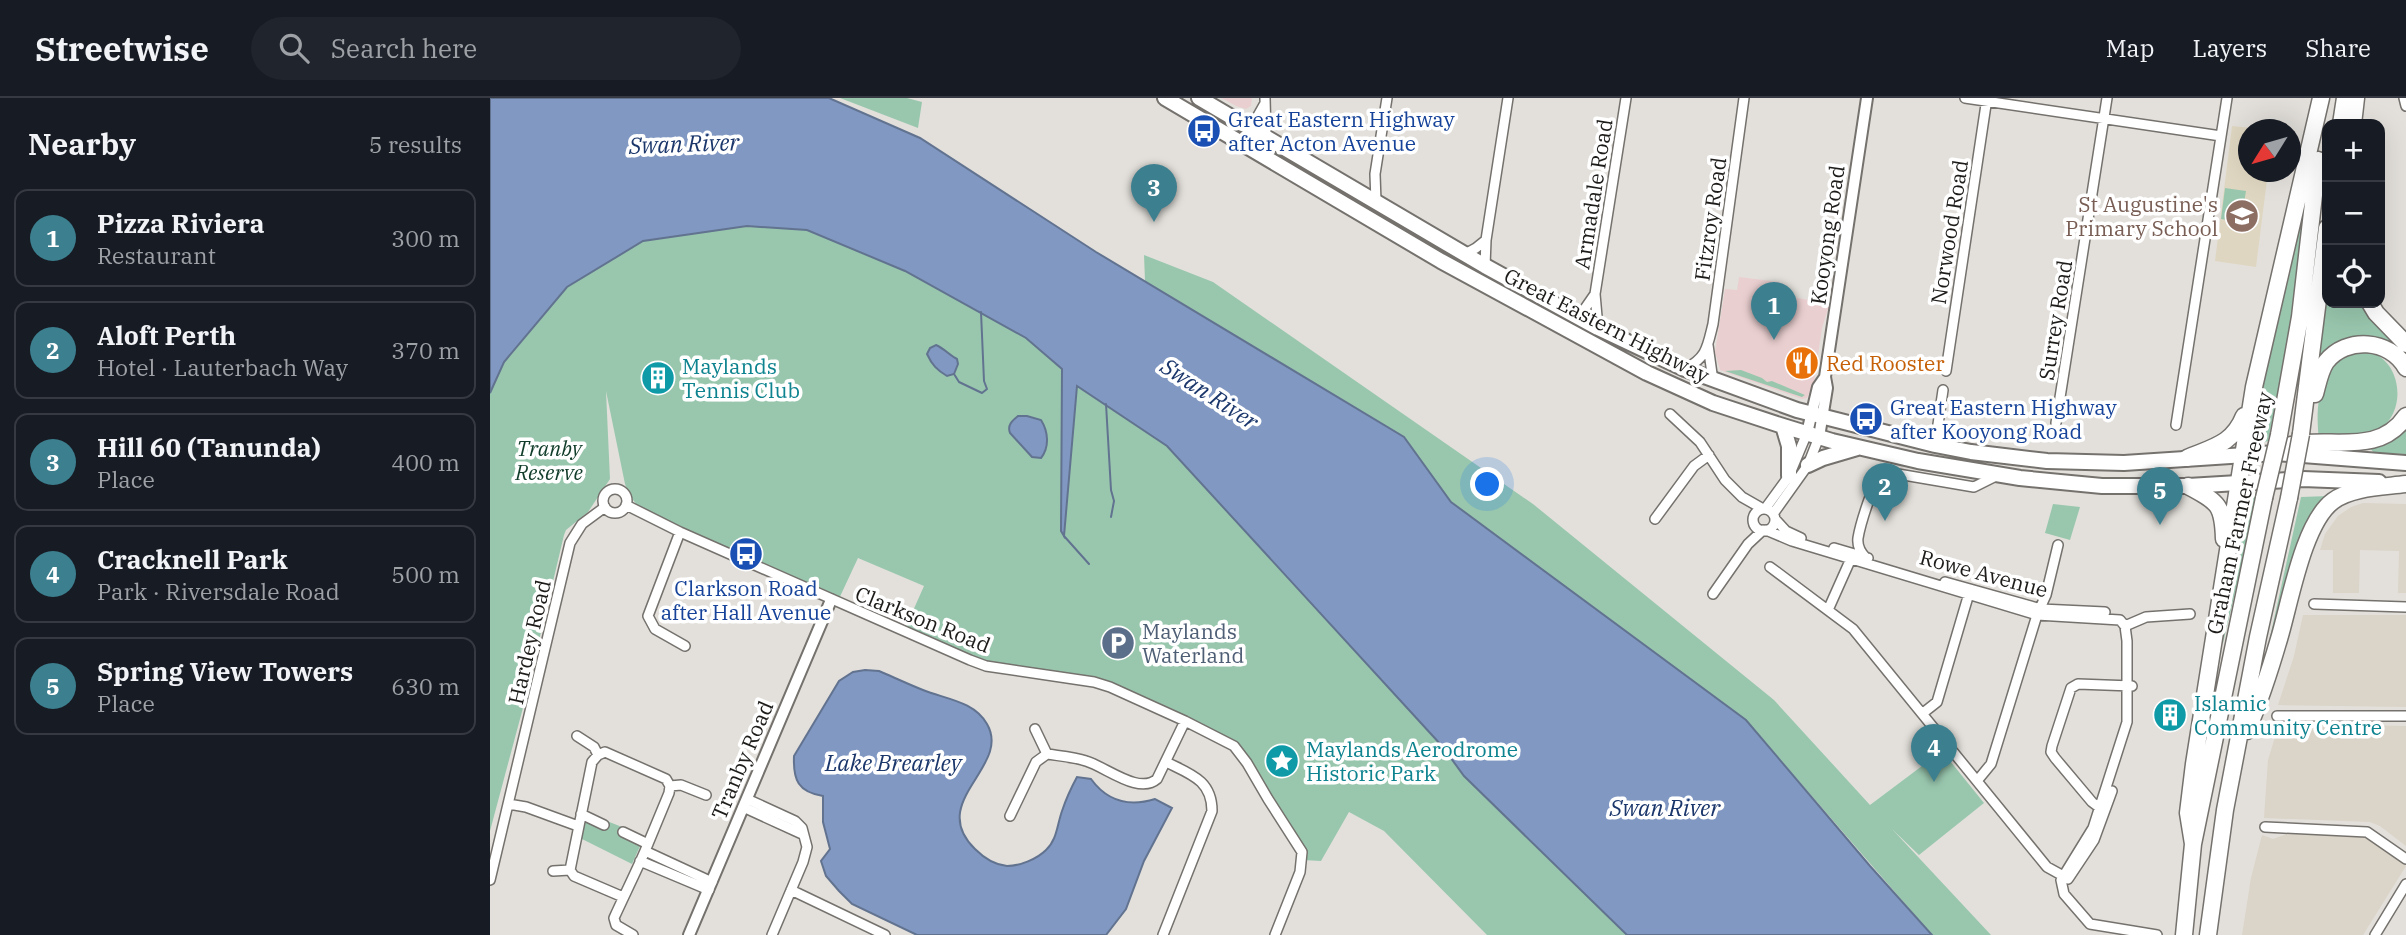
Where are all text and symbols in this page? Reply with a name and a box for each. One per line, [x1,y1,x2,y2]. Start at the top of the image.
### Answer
search box [251,17,741,80]
text: Streetwise [35,27,209,70]
icon: search [275,29,313,67]
text: Search here [331,31,477,65]
text: Map [2106,32,2154,64]
text: Layers [2192,32,2267,64]
text: Share [2305,32,2371,64]
place label: Great Eastern Highway after Acton Avenue [1228,105,1456,157]
bus stop icon: Great Eastern Highway after Acton Avenue [1185,112,1223,150]
street label: Armadale Road [1567,117,1619,271]
north arrow [2238,119,2301,182]
map controls [2322,119,2385,308]
button: + [2322,119,2385,182]
text: Nearby [28,124,136,163]
water label: Swan River [627,126,741,160]
text: 5 results [369,129,462,159]
street label: Fitzroy Road [1687,155,1733,283]
street label: Norwood Road [1924,157,1974,306]
street label: Kooyong Road [1803,163,1851,307]
pin: 3 [1131,164,1177,222]
button: − [2322,182,2385,245]
place label: St Augustine's Primary School [2065,190,2218,242]
school or university icon: St Augustine's Primary School [2223,197,2261,235]
text: Pizza Riviera [97,206,265,240]
text: 1 [46,223,60,253]
text: 300 m [391,223,460,253]
text: Restaurant [97,240,216,270]
button: locate [2322,245,2385,308]
street label: Surrey Road [2032,258,2078,382]
street label: Great Eastern Highway [1500,261,1715,389]
pin: 1 [1751,282,1797,340]
text: Aloft Perth [97,318,236,352]
text: 2 [46,335,60,365]
text: 370 m [391,335,460,365]
restaurant icon: Red Rooster [1783,344,1821,382]
place label: Red Rooster [1826,349,1945,377]
water label: Swan River [1155,350,1265,436]
text: Hotel · Lauterbach Way [97,352,348,382]
place label: Maylands Tennis Club [682,352,800,404]
building icon: Maylands Tennis Club [639,359,677,397]
street label: Graham Farmer Freeway [2200,389,2279,637]
place label: Great Eastern Highway after Kooyong Road [1890,393,2118,445]
bus stop icon: Great Eastern Highway after Kooyong Road [1847,400,1885,438]
text: Hill 60 (Tanunda) [97,430,321,464]
park label: Tranby Reserve [514,434,584,486]
text: 3 [46,447,60,477]
text: 400 m [391,447,460,477]
pin: 2 [1862,463,1908,521]
text: Place [97,464,155,494]
your location [1470,467,1504,501]
pin: 5 [2137,467,2183,525]
bus stop icon: Clarkson Road after Hall Avenue [727,535,765,573]
text: Cracknell Park [97,542,288,576]
street label: Rowe Avenue [1917,542,2051,604]
text: 4 [46,559,60,589]
text: 500 m [391,559,460,589]
place label: Clarkson Road after Hall Avenue [661,574,831,626]
text: Park · Riversdale Road [97,576,340,606]
street label: Hardey Road [501,577,557,707]
street label: Clarkson Road [851,579,995,659]
place label: Maylands Waterland [1142,617,1244,669]
parking icon: Maylands Waterland [1099,624,1137,662]
text: Spring View Towers [97,654,353,688]
text: 5 [46,671,60,701]
text: 630 m [391,671,460,701]
text: Place [97,688,155,718]
place label: Islamic Community Centre [2194,689,2382,741]
street label: Tranby Road [704,696,780,824]
building icon: Islamic Community Centre [2151,696,2189,734]
pin: 4 [1911,724,1957,782]
place label: Maylands Aerodrome Historic Park [1306,735,1518,787]
place icon: Maylands Aerodrome Historic Park [1263,742,1301,780]
water label: Lake Brearley [824,747,964,777]
water label: Swan River [1609,792,1721,822]

